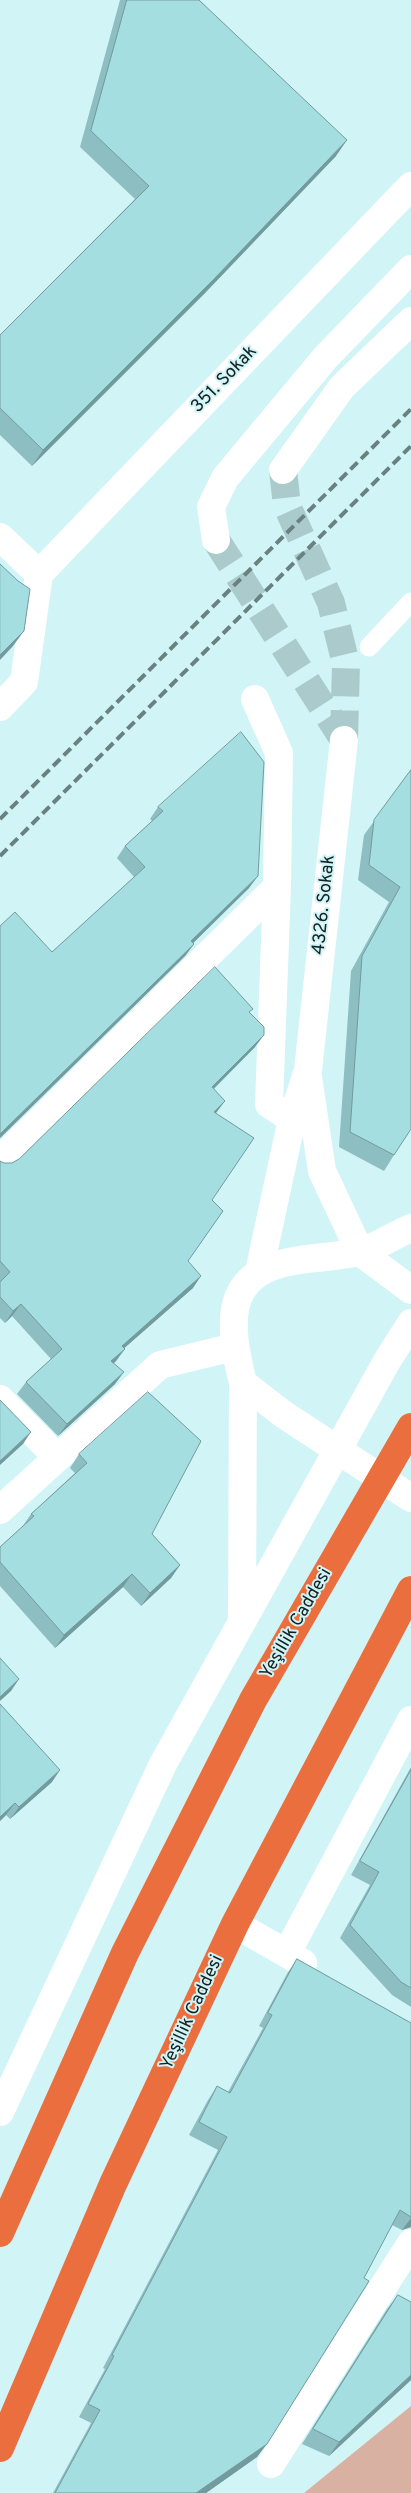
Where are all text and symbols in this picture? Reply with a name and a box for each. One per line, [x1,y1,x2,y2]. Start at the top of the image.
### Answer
street label: 351. Sokak [188,342,262,418]
street label: 4326. Sokak [309,854,341,956]
street label: Yeşillik Caddesi [257,1565,337,1683]
street label: Yeşillik Caddesi [157,1952,229,2074]

